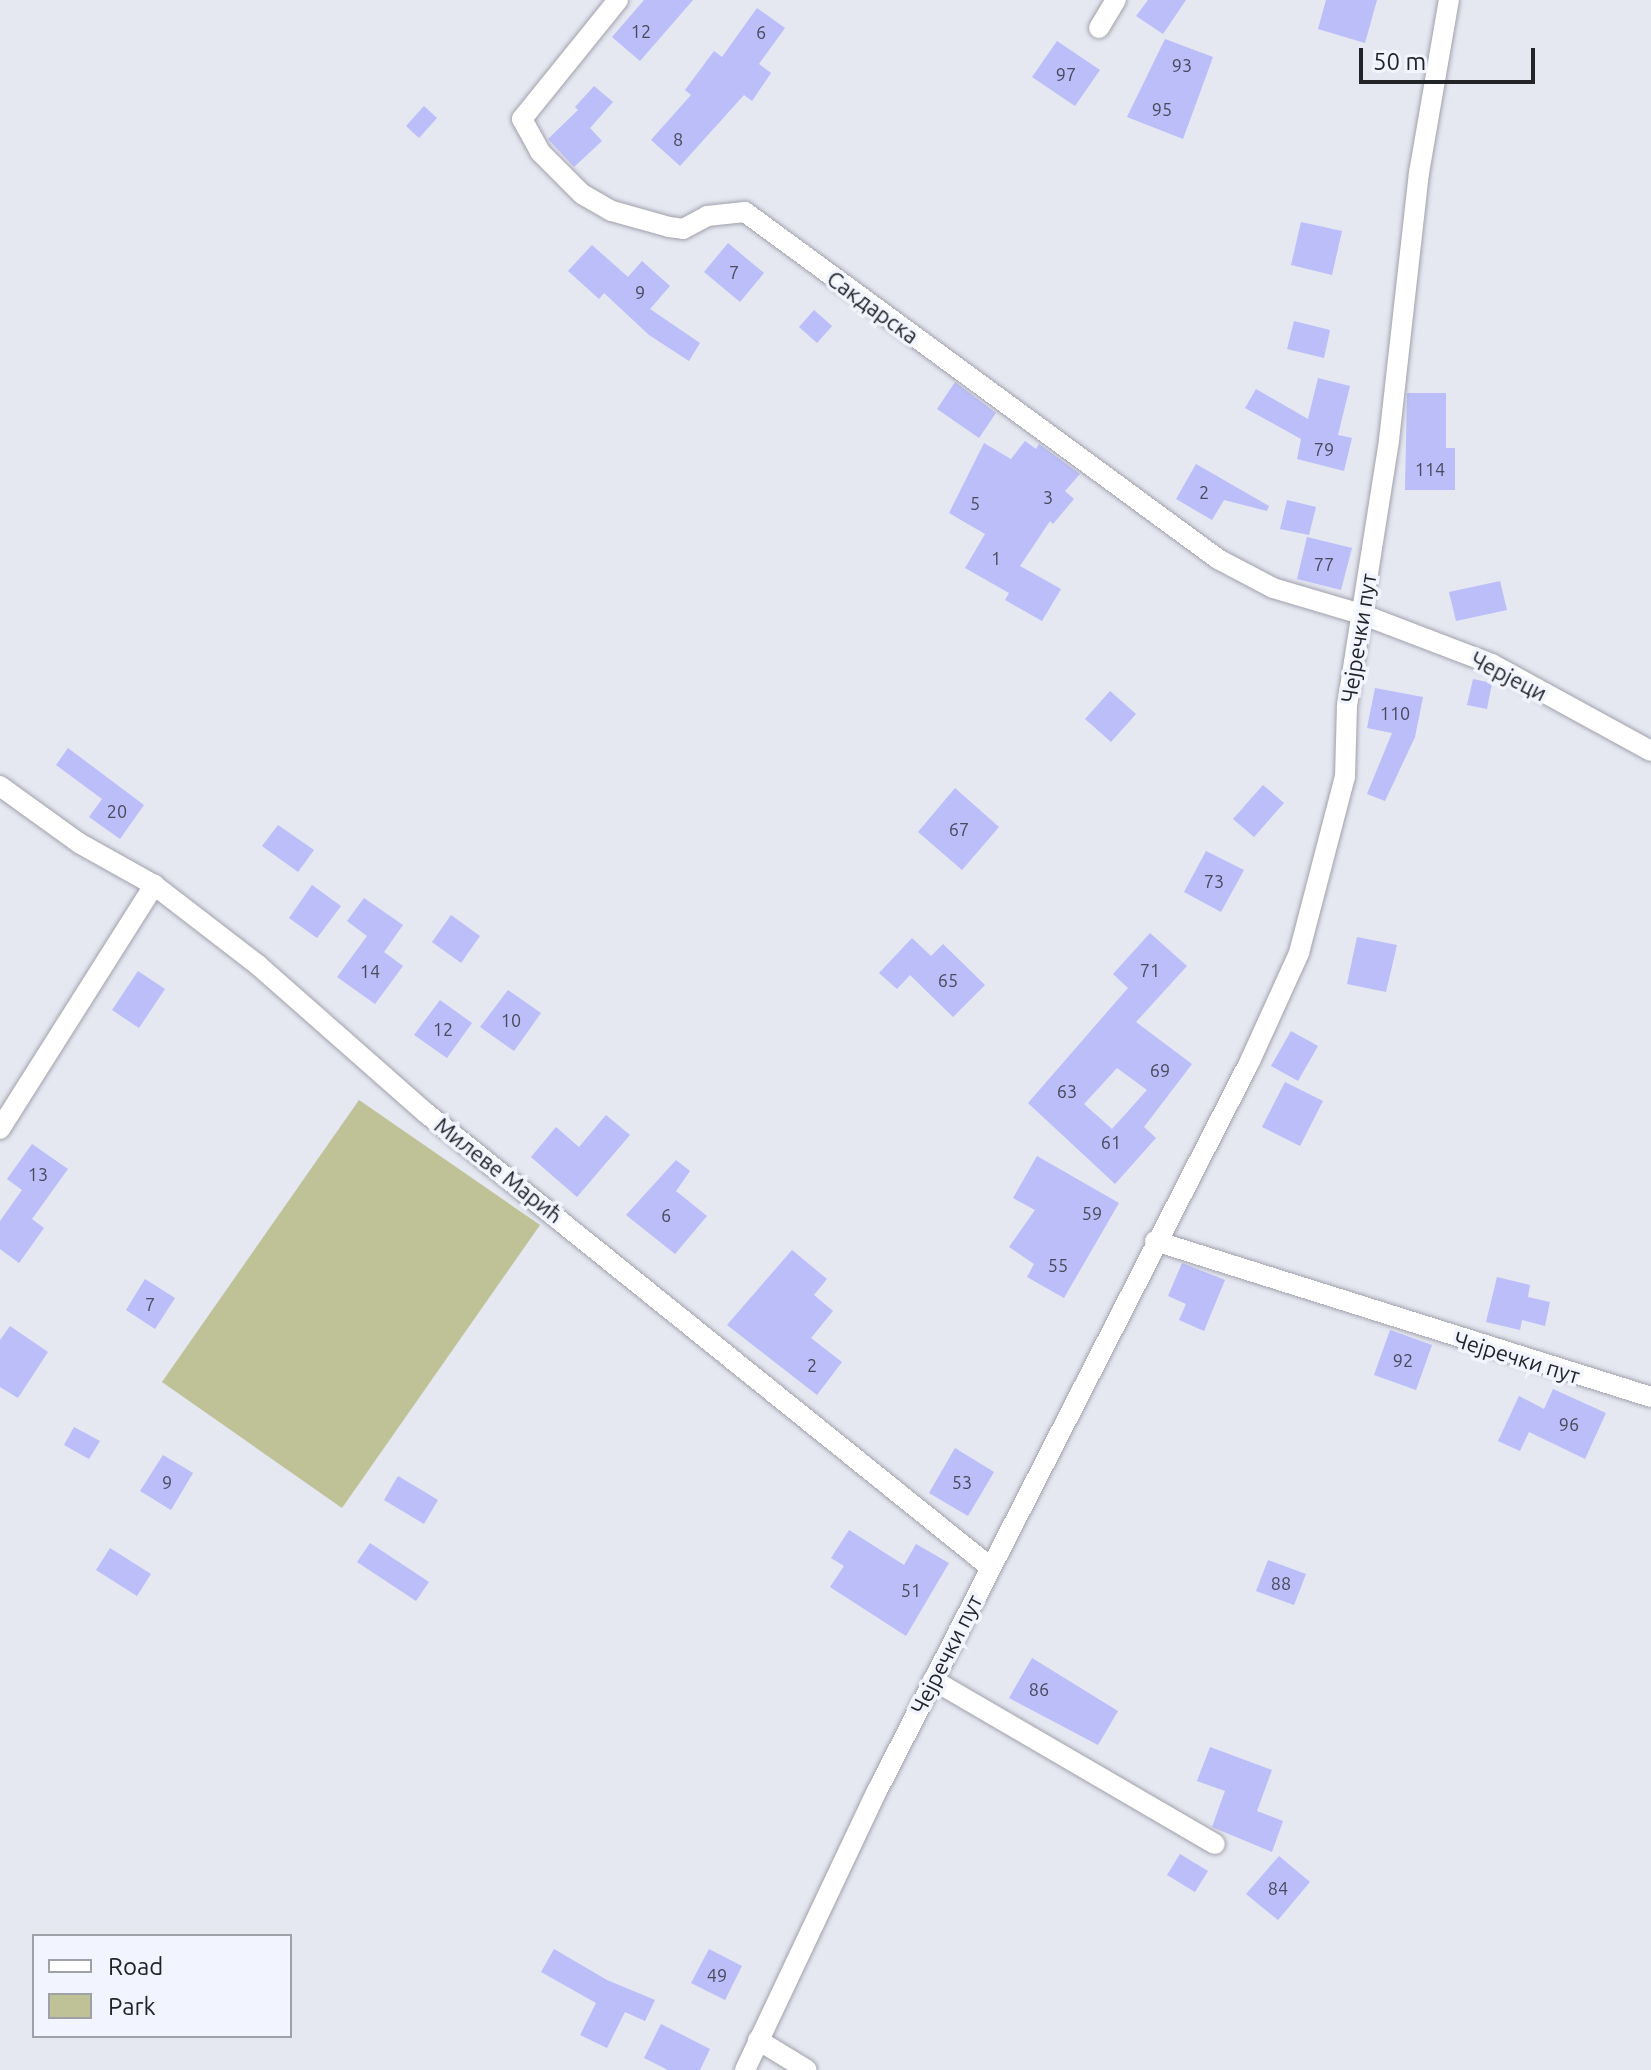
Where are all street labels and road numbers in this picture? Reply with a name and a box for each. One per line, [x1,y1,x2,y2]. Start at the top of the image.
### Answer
street label: Сакдарска [822,265,924,349]
street label: Чејречки пут [1335,572,1381,704]
street label: Черјеци [1467,646,1551,706]
street label: Милеве Мaрић [430,1112,568,1228]
street label: Чејречки пут [1451,1325,1583,1389]
street label: Чејречки пут [905,1590,987,1718]

